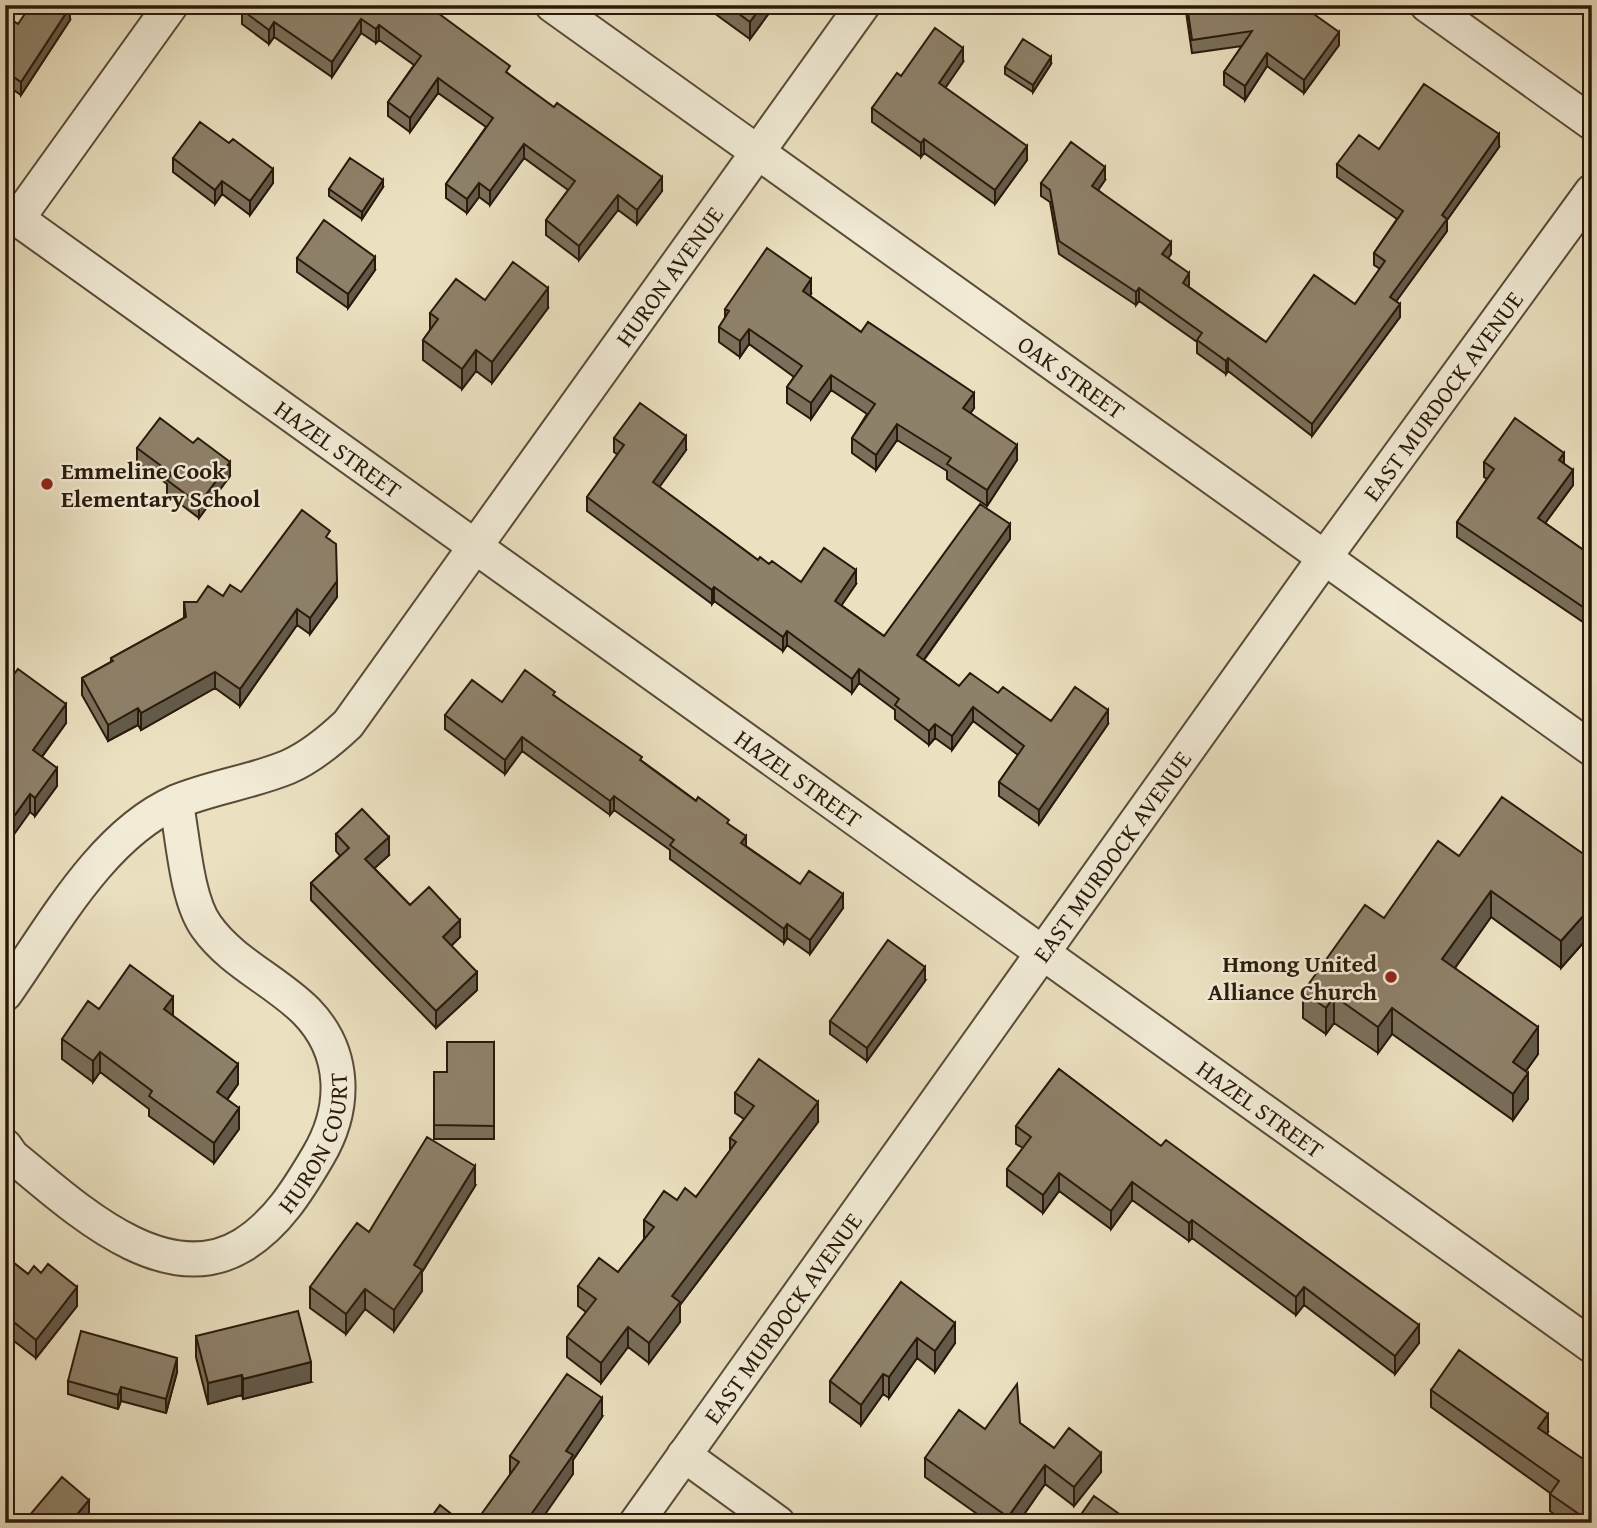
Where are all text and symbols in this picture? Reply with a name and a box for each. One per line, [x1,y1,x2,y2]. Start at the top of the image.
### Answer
street label: HURON AVENUE [606,199,731,353]
street label: EAST MURDOCK AVENUE [1354,284,1531,508]
street label: OAK STREET [1011,326,1133,427]
street label: HAZEL STREET [268,391,409,506]
place label: Emmeline Cook Elementary School [61,453,261,516]
marker: Emmeline Cook Elementary School [39,476,55,492]
street label: HAZEL STREET [728,720,869,836]
street label: EAST MURDOCK AVENUE [1024,743,1199,969]
place label: Hmong United Alliance Church [1208,946,1377,1009]
marker: Hmong United Alliance Church [1383,969,1399,985]
street label: HAZEL STREET [1190,1051,1331,1166]
street label: HURON COURT [269,1071,356,1220]
street label: EAST MURDOCK AVENUE [695,1205,870,1431]

